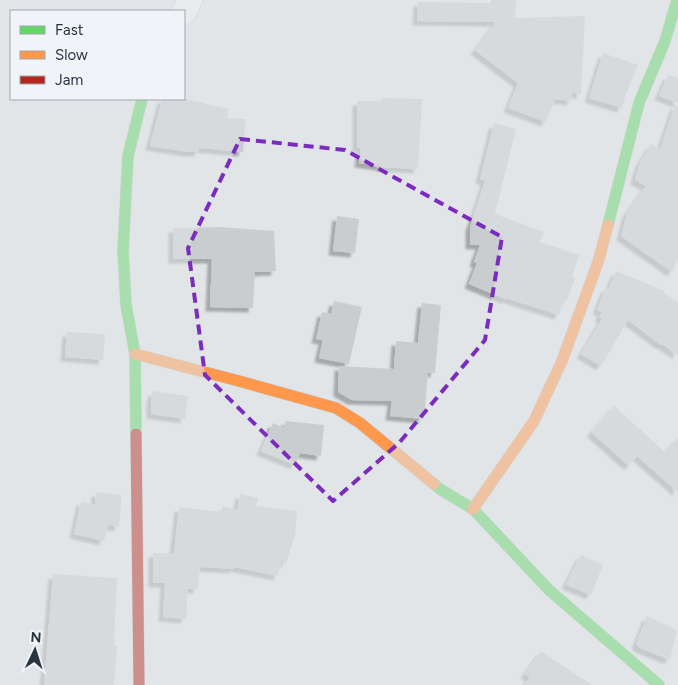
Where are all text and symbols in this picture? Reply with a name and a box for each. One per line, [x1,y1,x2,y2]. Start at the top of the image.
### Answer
legend [10,10,185,100]
text: Fast [55,21,84,39]
text: Slow [55,46,88,64]
text: Jam [55,71,83,89]
north arrow [10,625,60,675]
text: N [30,629,42,646]

